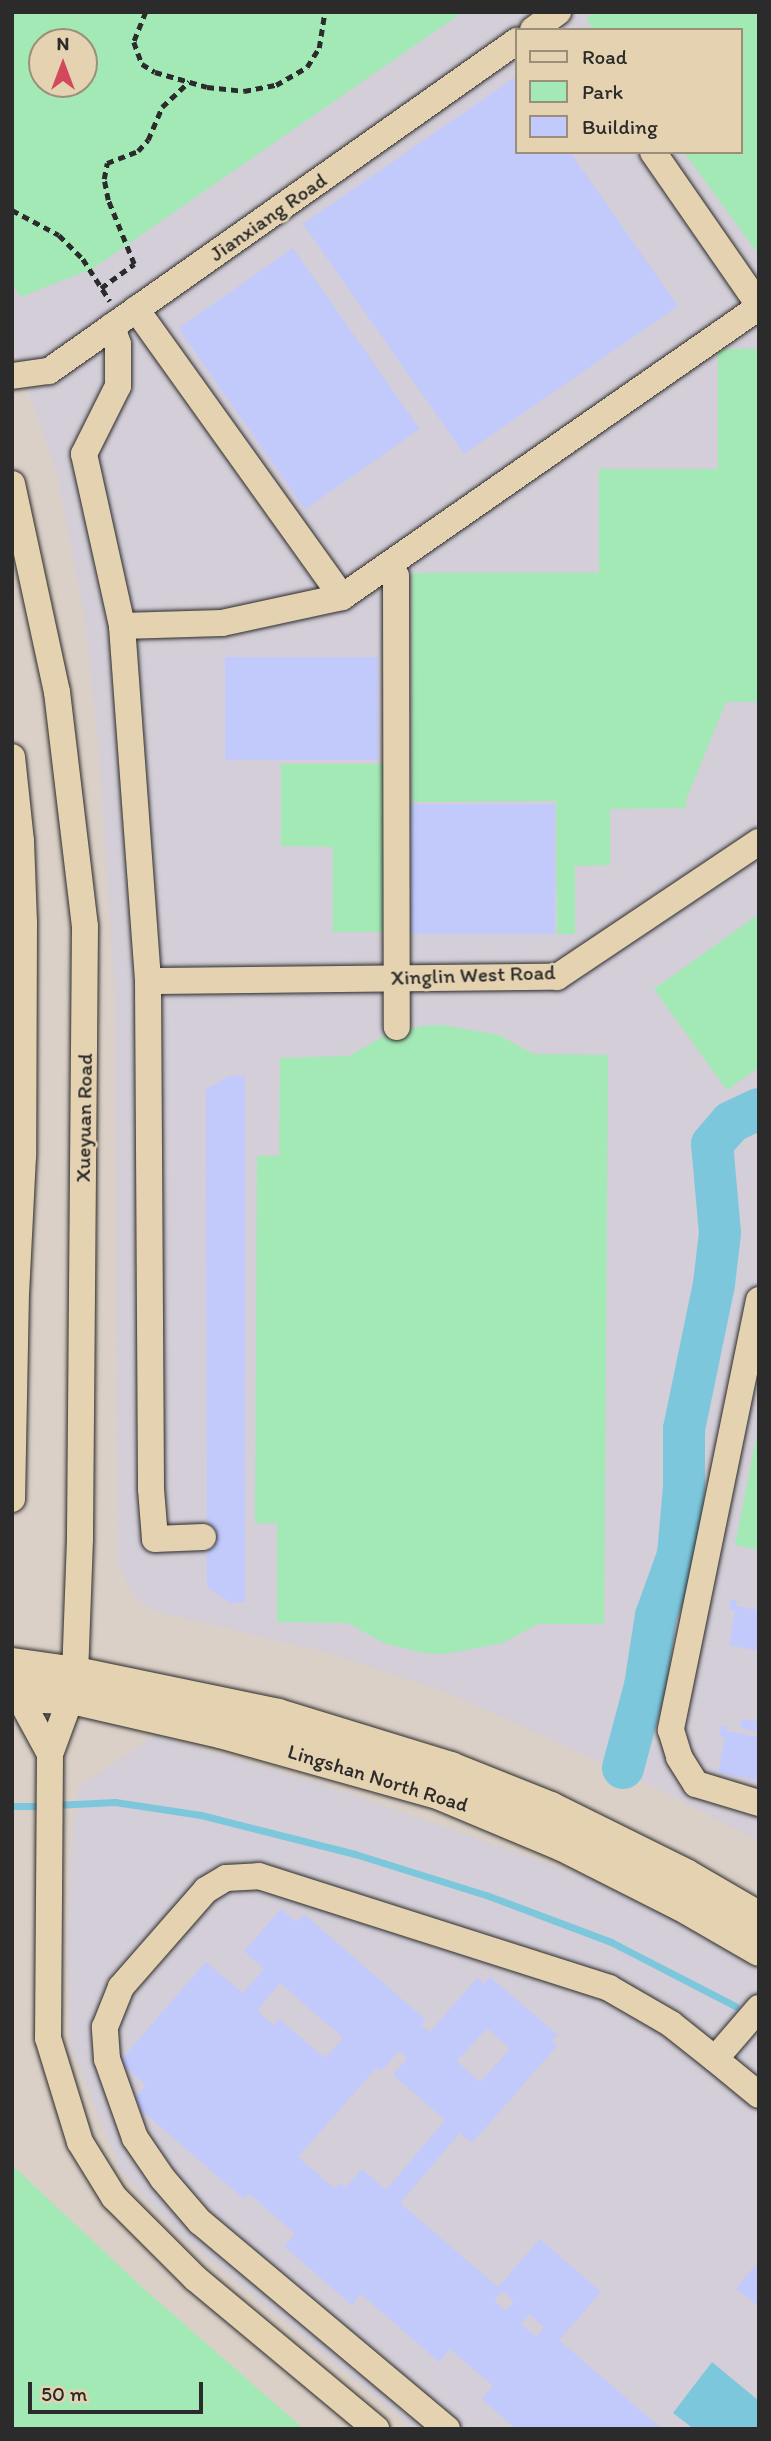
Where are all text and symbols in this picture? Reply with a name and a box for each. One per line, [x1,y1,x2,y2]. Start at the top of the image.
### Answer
north arrow [28,28,98,98]
legend [516,28,743,154]
text: N [57,32,69,55]
text: Road [582,44,627,69]
text: Park [582,79,623,104]
text: Building [582,114,658,139]
street label: Jianxiang Road [205,167,331,267]
street label: Xinglin West Road [391,960,555,990]
street label: Xueyuan Road [70,1053,98,1183]
street label: Lingshan North Road [285,1739,471,1817]
scale bar [32,2368,206,2412]
text: 50 m [41,2381,87,2406]

